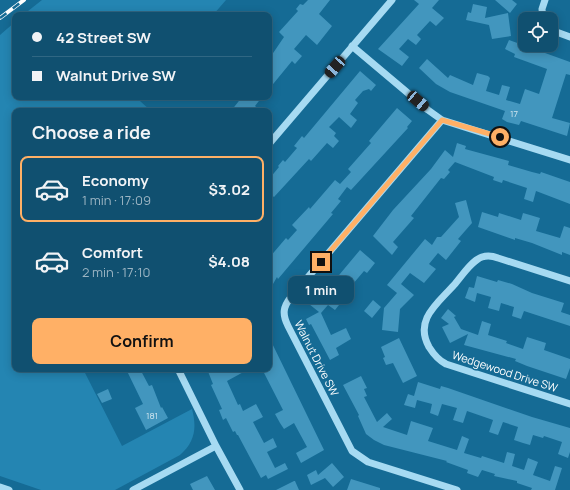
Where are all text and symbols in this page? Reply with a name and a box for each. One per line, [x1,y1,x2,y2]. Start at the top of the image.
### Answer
map controls [518,12,558,52]
button: locate [518,12,558,52]
text: 42 Street SW [56,27,151,48]
car [323,54,347,80]
text: Walnut Drive SW [56,65,176,86]
car [405,89,431,113]
house number: 17 [510,107,518,120]
text: Choose a ride [32,120,151,144]
route start [491,128,509,146]
text: Economy [82,170,149,191]
icon: car [34,171,70,207]
text: $3.02 [209,179,250,200]
text: 1 min · 17:09 [82,191,151,209]
text: Comfort [82,242,143,263]
icon: car [34,243,70,279]
text: $4.08 [208,251,250,272]
route end [312,253,330,271]
text: 2 min · 17:10 [82,263,150,281]
callout: 1 min [288,276,354,304]
text: 1 min [305,281,337,299]
button: Confirm [32,318,252,364]
street label: Walnut Drive SW [291,318,343,399]
street label: Wedgewood Drive SW [450,347,560,395]
house number: 181 [146,409,158,422]

